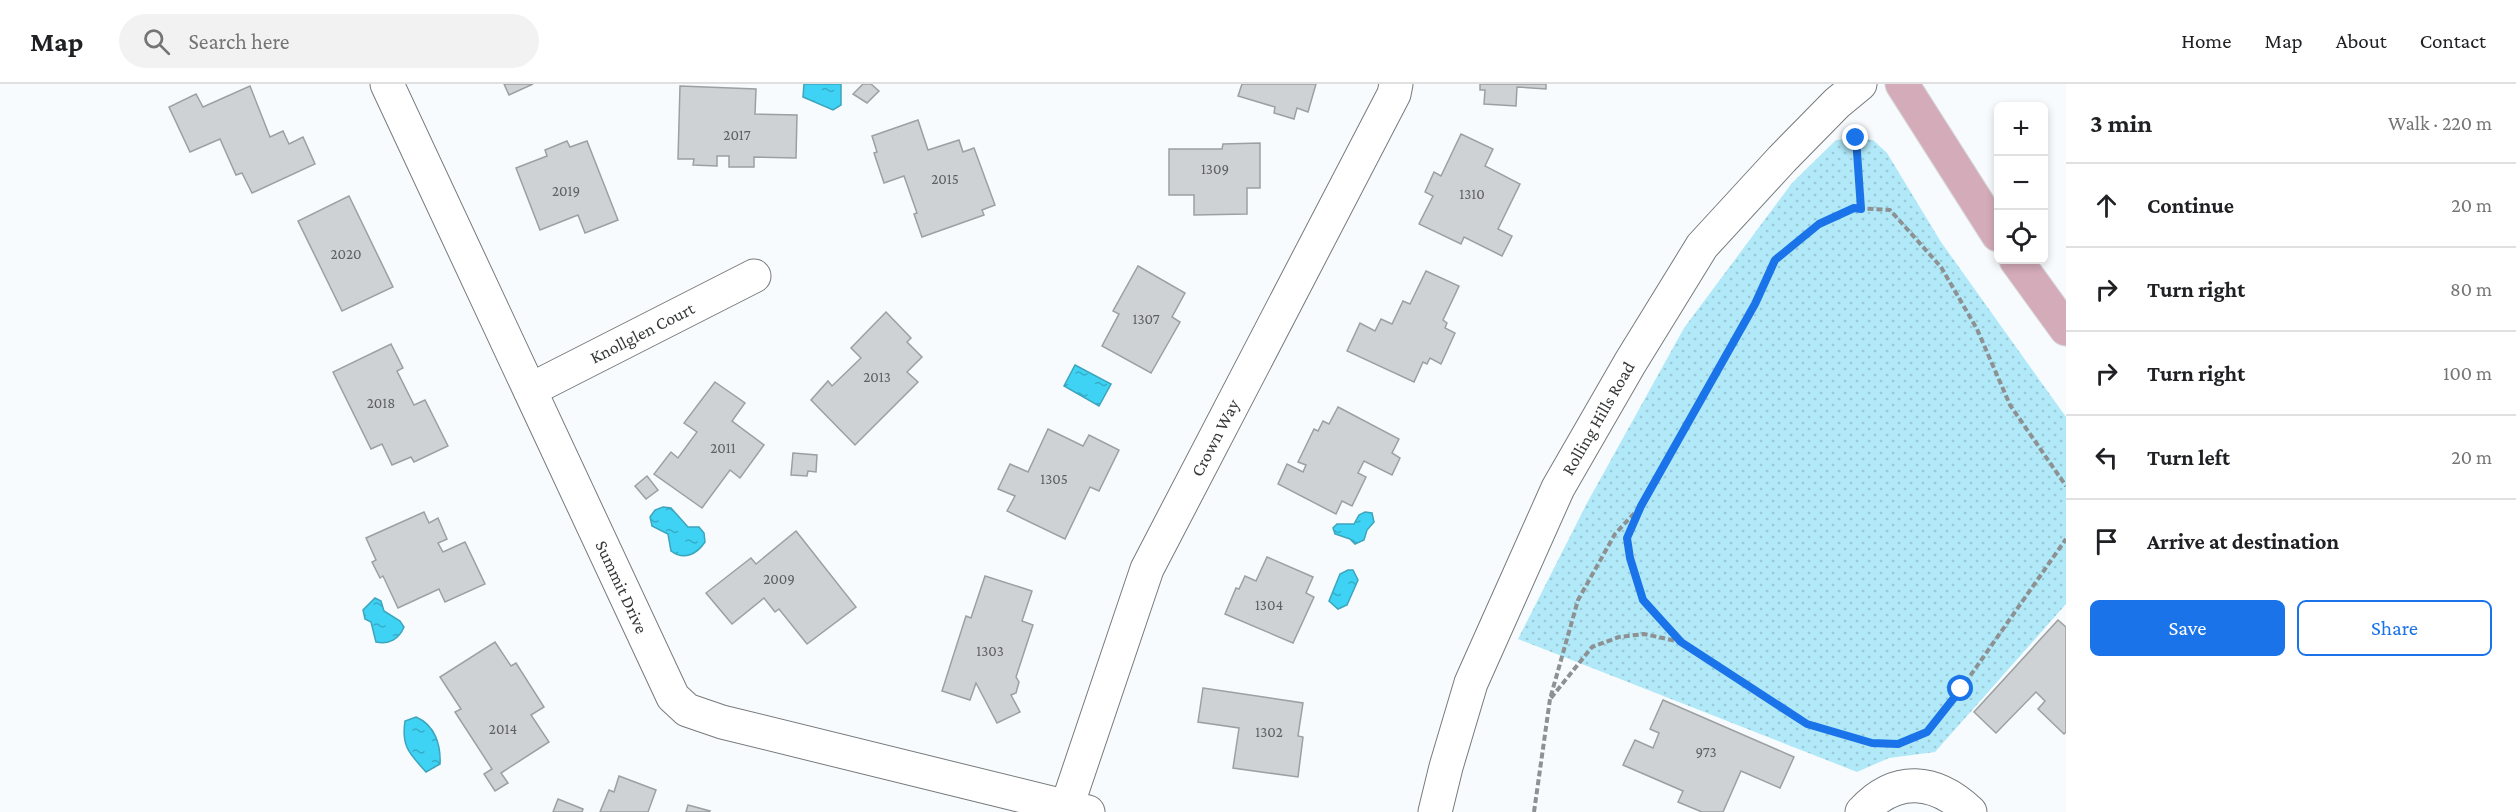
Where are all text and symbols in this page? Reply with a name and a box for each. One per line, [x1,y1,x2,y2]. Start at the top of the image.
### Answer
search box [119,14,539,68]
icon: search [140,25,173,58]
text: Map [30,26,83,57]
text: Search here [188,29,289,54]
text: Home [2181,29,2231,53]
text: Map [2264,29,2303,53]
text: About [2336,29,2387,53]
text: Contact [2420,29,2486,53]
map controls [1994,102,2048,264]
button: + [1994,102,2048,156]
text: 3 min [2090,109,2152,138]
text: Walk · 220 m [2388,112,2492,134]
route end [1842,124,1868,150]
house number: 2017 [723,127,751,143]
button: − [1994,156,2048,210]
house number: 1309 [1201,161,1229,177]
house number: 2015 [931,171,959,187]
house number: 2019 [552,183,580,199]
house number: 1310 [1459,186,1485,202]
icon: ahead [2090,189,2123,222]
text: Continue [2147,193,2234,218]
text: 20 m [2451,194,2492,216]
button: locate [1994,210,2048,264]
house number: 2020 [330,246,362,262]
icon: right [2090,273,2123,306]
text: Turn right [2147,277,2245,302]
text: 80 m [2450,278,2492,300]
street label: Knollglen Court [587,298,699,368]
house number: 1307 [1132,311,1160,327]
icon: right [2090,357,2123,390]
street label: Rolling Hills Road [1558,358,1639,479]
text: Turn right [2147,361,2245,386]
text: 100 m [2443,362,2492,384]
house number: 2013 [863,369,891,385]
house number: 2018 [367,395,395,411]
street label: Crown Way [1187,395,1244,480]
house number: 2011 [710,440,736,456]
icon: left [2090,441,2123,474]
text: Turn left [2147,445,2230,470]
text: 20 m [2451,446,2492,468]
house number: 1305 [1040,471,1068,487]
icon: arrive [2090,525,2123,558]
text: Arrive at destination [2147,529,2339,554]
street label: Summit Drive [591,537,652,637]
house number: 2009 [763,571,795,587]
house number: 1304 [1255,597,1283,613]
button: Save [2090,600,2285,656]
button: Share [2297,600,2492,656]
house number: 1303 [976,643,1004,659]
route start [1947,675,1973,701]
house number: 2014 [489,721,517,737]
house number: 1302 [1255,724,1283,740]
house number: 973 [1695,744,1717,760]

